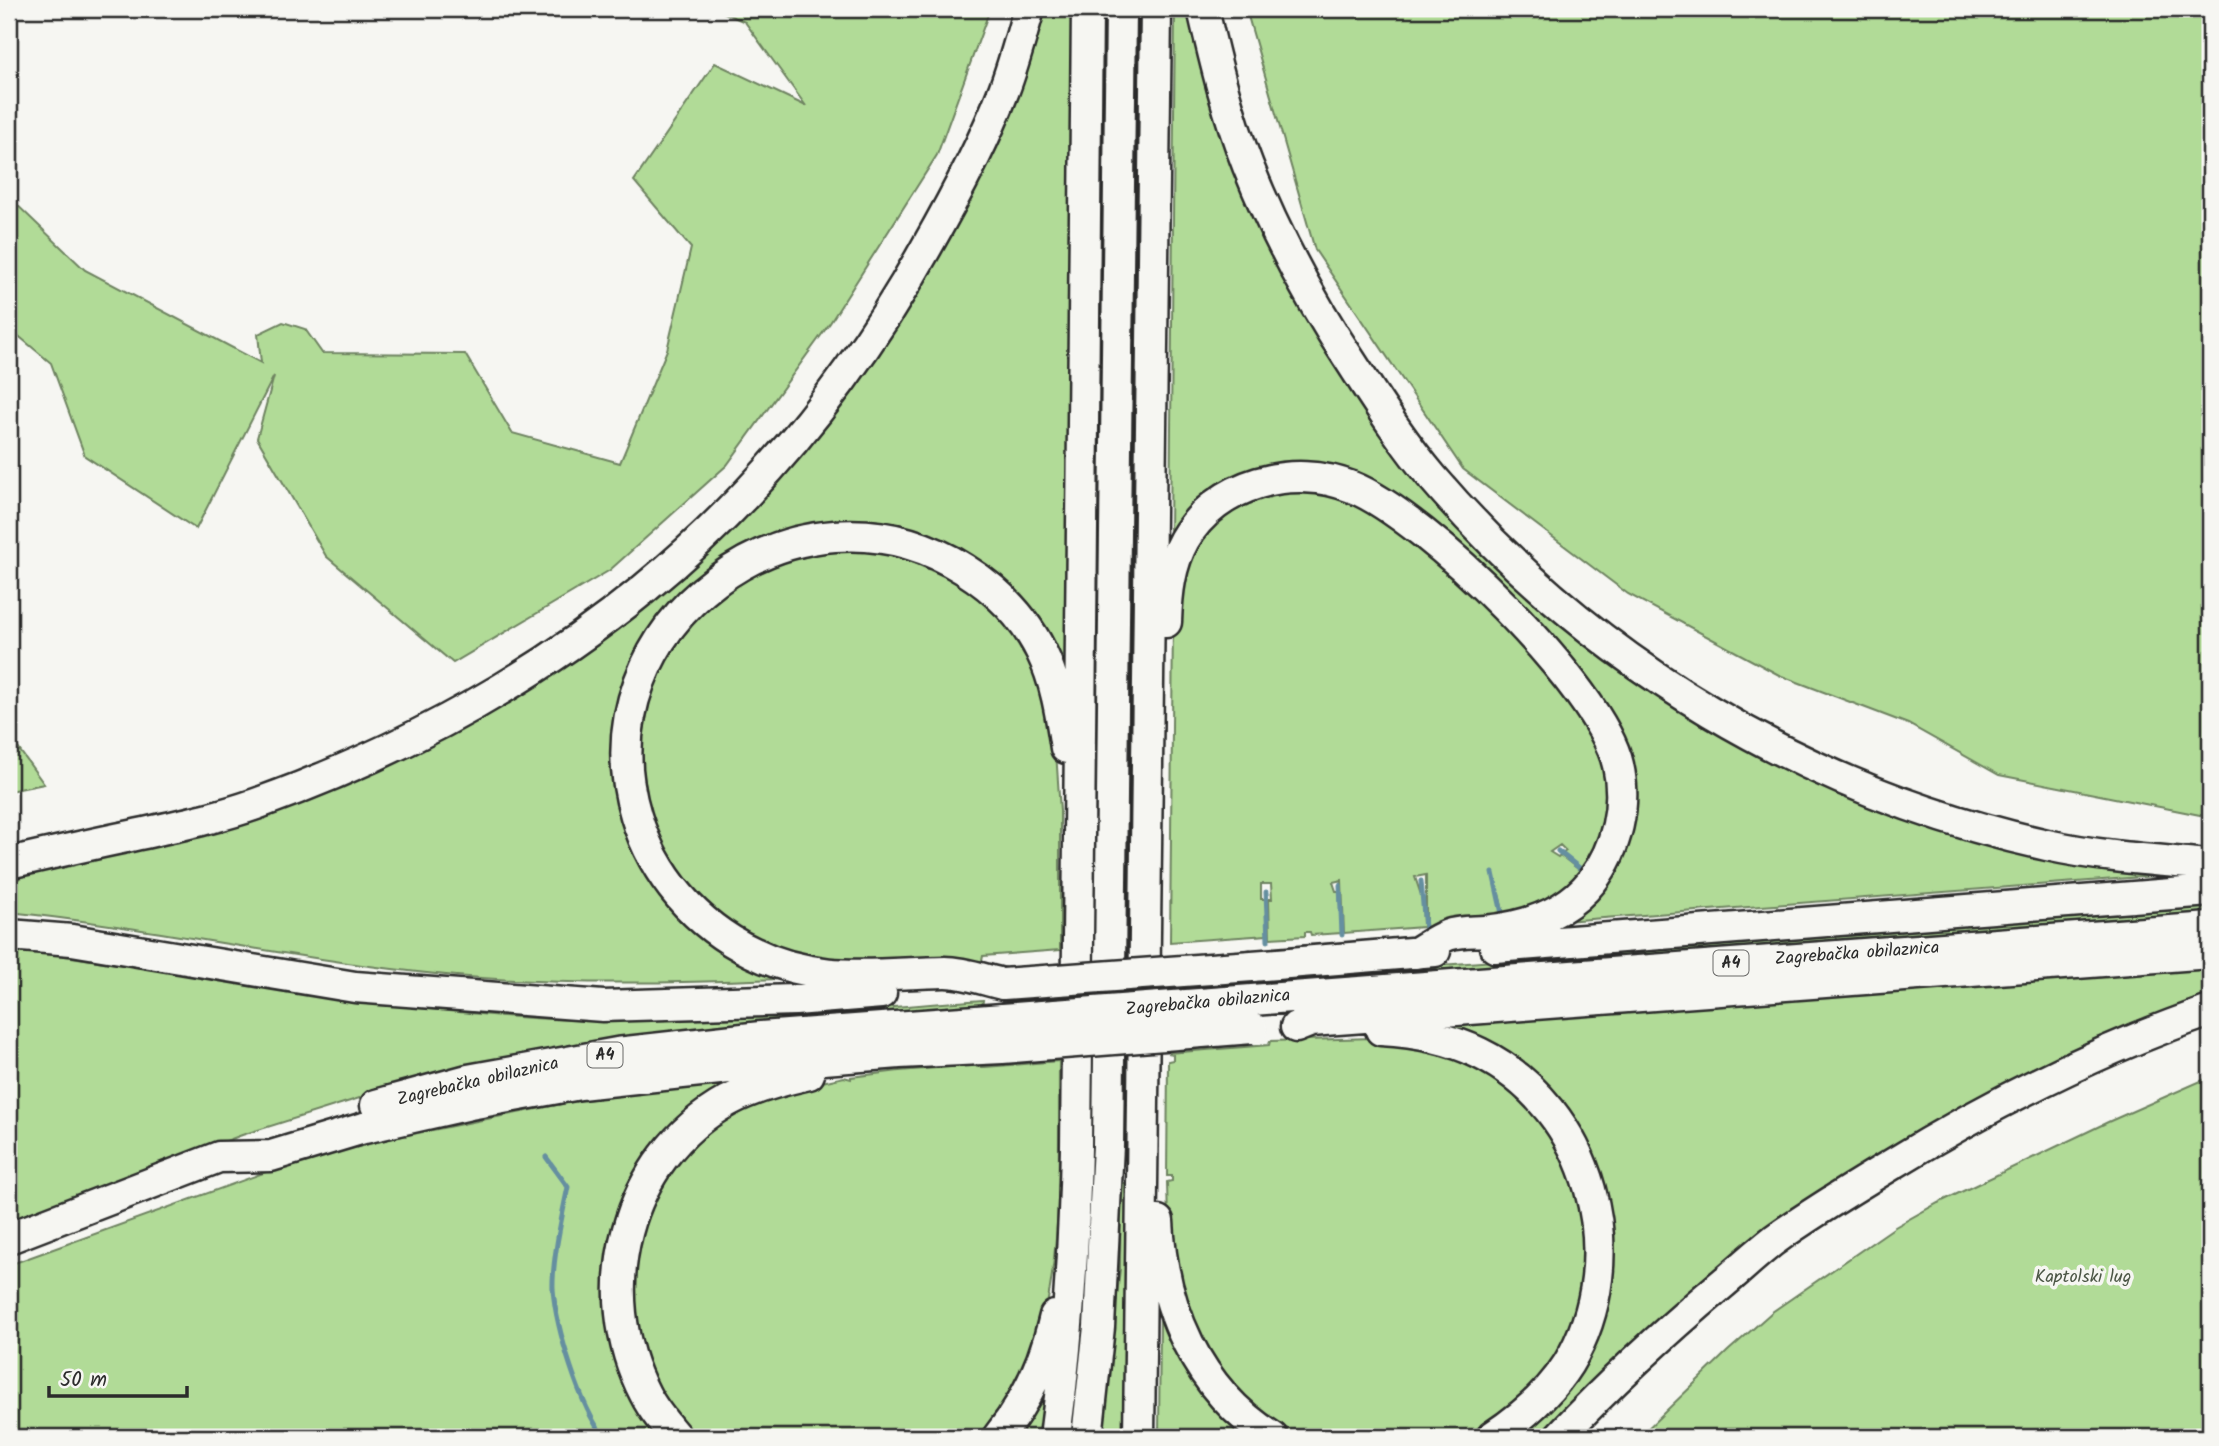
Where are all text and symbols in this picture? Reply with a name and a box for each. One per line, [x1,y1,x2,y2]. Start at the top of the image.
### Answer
street label: Zagrebačka obilaznica [1774,934,1940,974]
road number: A4 [1714,951,1748,976]
street label: Zagrebačka obilaznica [1124,981,1292,1025]
road number: A4 [588,1042,622,1068]
street label: Zagrebačka obilaznica [394,1049,562,1115]
park label: Kaptolski lug [2035,1263,2131,1292]
scale bar [49,1355,187,1399]
text: 50 m [60,1364,107,1397]

